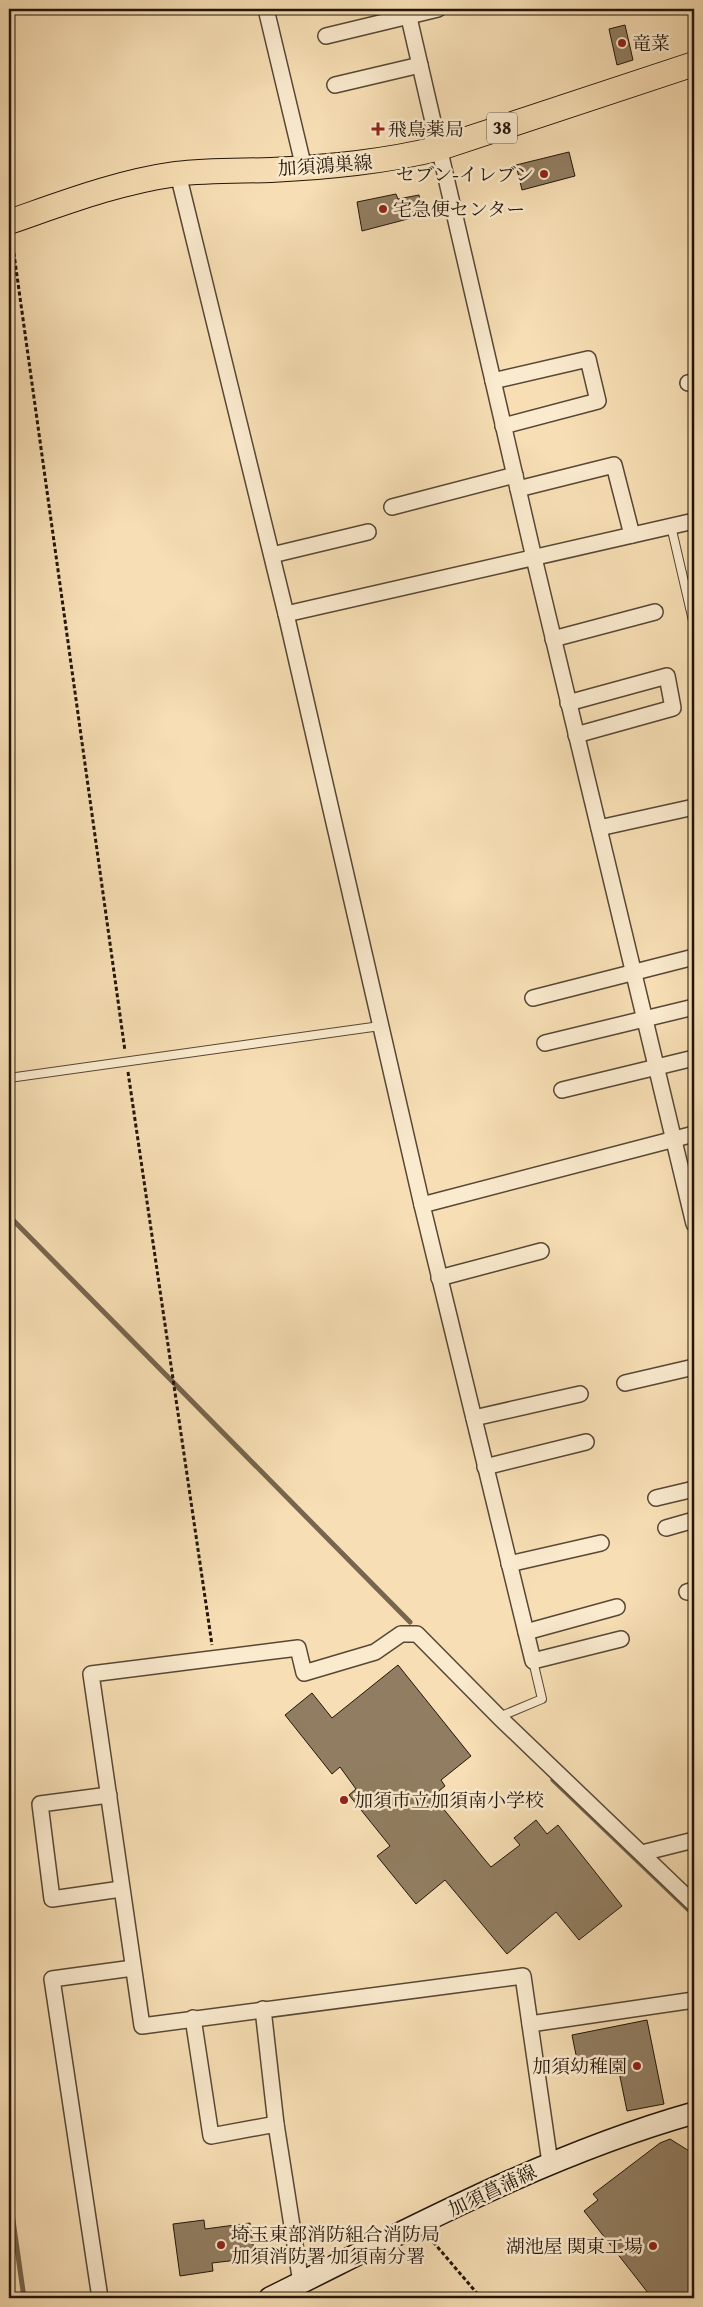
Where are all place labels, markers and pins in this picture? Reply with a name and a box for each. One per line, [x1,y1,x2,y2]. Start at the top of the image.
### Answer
place label: 竜菜 [632,29,670,57]
marker: 竜菜 [616,37,628,49]
place label: 飛鳥薬局 [388,115,464,143]
marker: 飛鳥薬局 [372,123,384,135]
place label: セブン-イレブン [396,160,534,188]
marker: セブン-イレブン [538,168,550,180]
place label: 宅急便センター [393,195,525,223]
marker: 宅急便センター [377,203,389,215]
place label: 加須市立加須南小学校 [354,1786,544,1814]
marker: 加須市立加須南小学校 [338,1794,350,1806]
place label: 加須幼稚園 [532,2052,627,2080]
marker: 加須幼稚園 [631,2060,643,2072]
place label: 埼玉東部消防組合消防局 加須消防署 加須南分署 [231,2220,440,2270]
place label: 湖池屋 関東工場 [506,2232,643,2260]
marker: 埼玉東部消防組合消防局 加須消防署 加須南分署 [215,2239,227,2251]
marker: 湖池屋 関東工場 [647,2240,659,2252]

